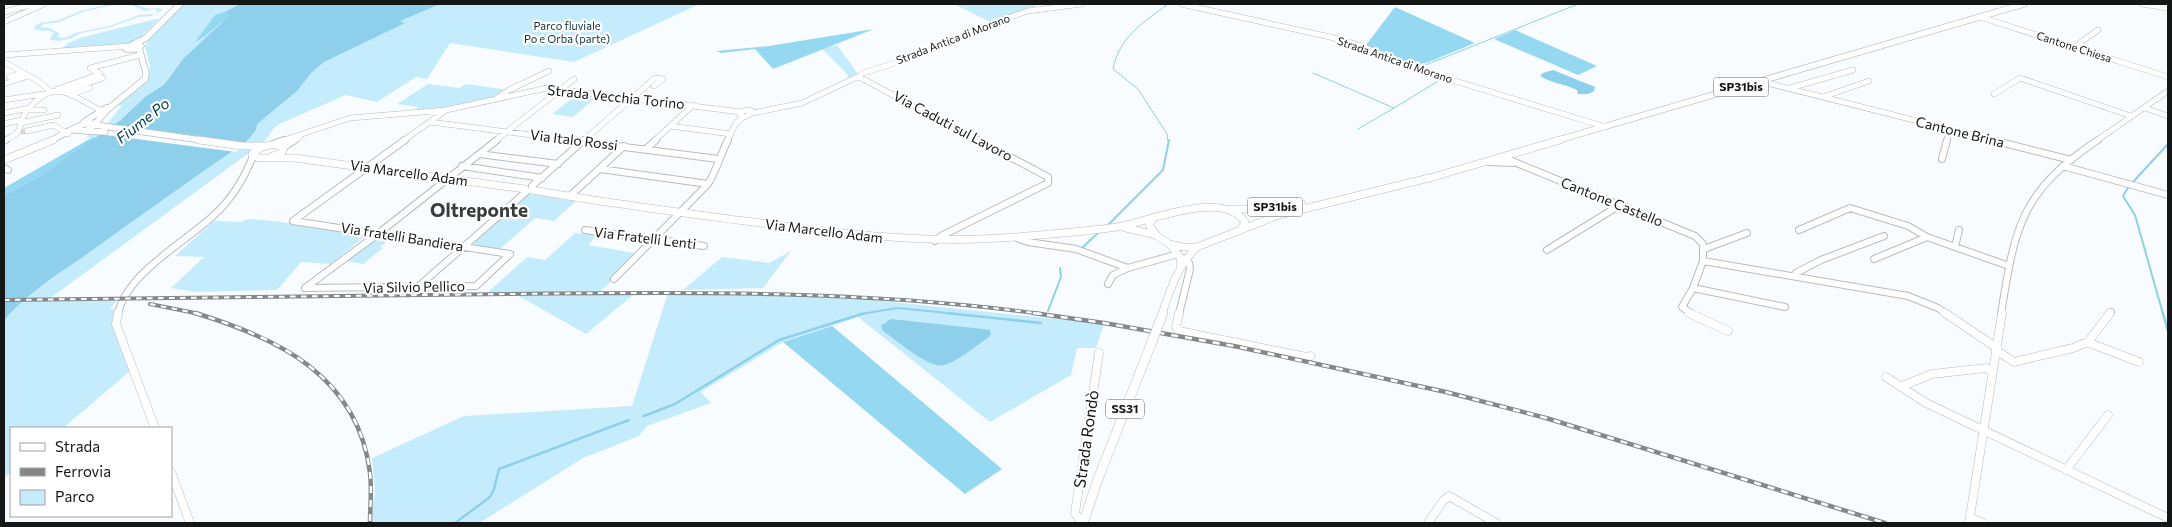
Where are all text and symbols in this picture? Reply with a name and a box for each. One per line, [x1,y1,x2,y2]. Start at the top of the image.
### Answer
street label: Strada Antica di Morano [894,11,1012,66]
park label: Parco fluviale Po e Orba (parte) [524,19,610,45]
street label: Cantone Chiesa [2035,28,2113,65]
street label: Strada Antica di Morano [1336,34,1455,85]
road number: SP31bis [1714,77,1768,96]
street label: Strada Vecchia Torino [547,81,686,112]
street label: Via Caduti sul Lavoro [891,87,1016,164]
water label: Fiume Po [112,94,173,147]
street label: Cantone Brina [1914,112,2006,151]
street label: Via Italo Rossi [529,126,619,153]
street label: Via Marcello Adam [349,156,469,189]
street label: Cantone Castello [1559,173,1666,230]
district label: Oltreponte [430,198,528,221]
road number: SP31bis [1248,198,1302,216]
street label: Via Marcello Adam [764,215,884,246]
street label: Via fratelli Bandiera [339,218,465,255]
street label: Via Fratelli Lenti [593,223,697,252]
street label: Via Silvio Pellico [363,277,465,296]
street label: Strada Rondò [1069,389,1102,489]
road number: SS31 [1106,399,1144,418]
legend [10,427,172,517]
text: Strada [55,437,100,455]
text: Ferrovia [55,462,111,480]
text: Parco [55,487,94,505]

